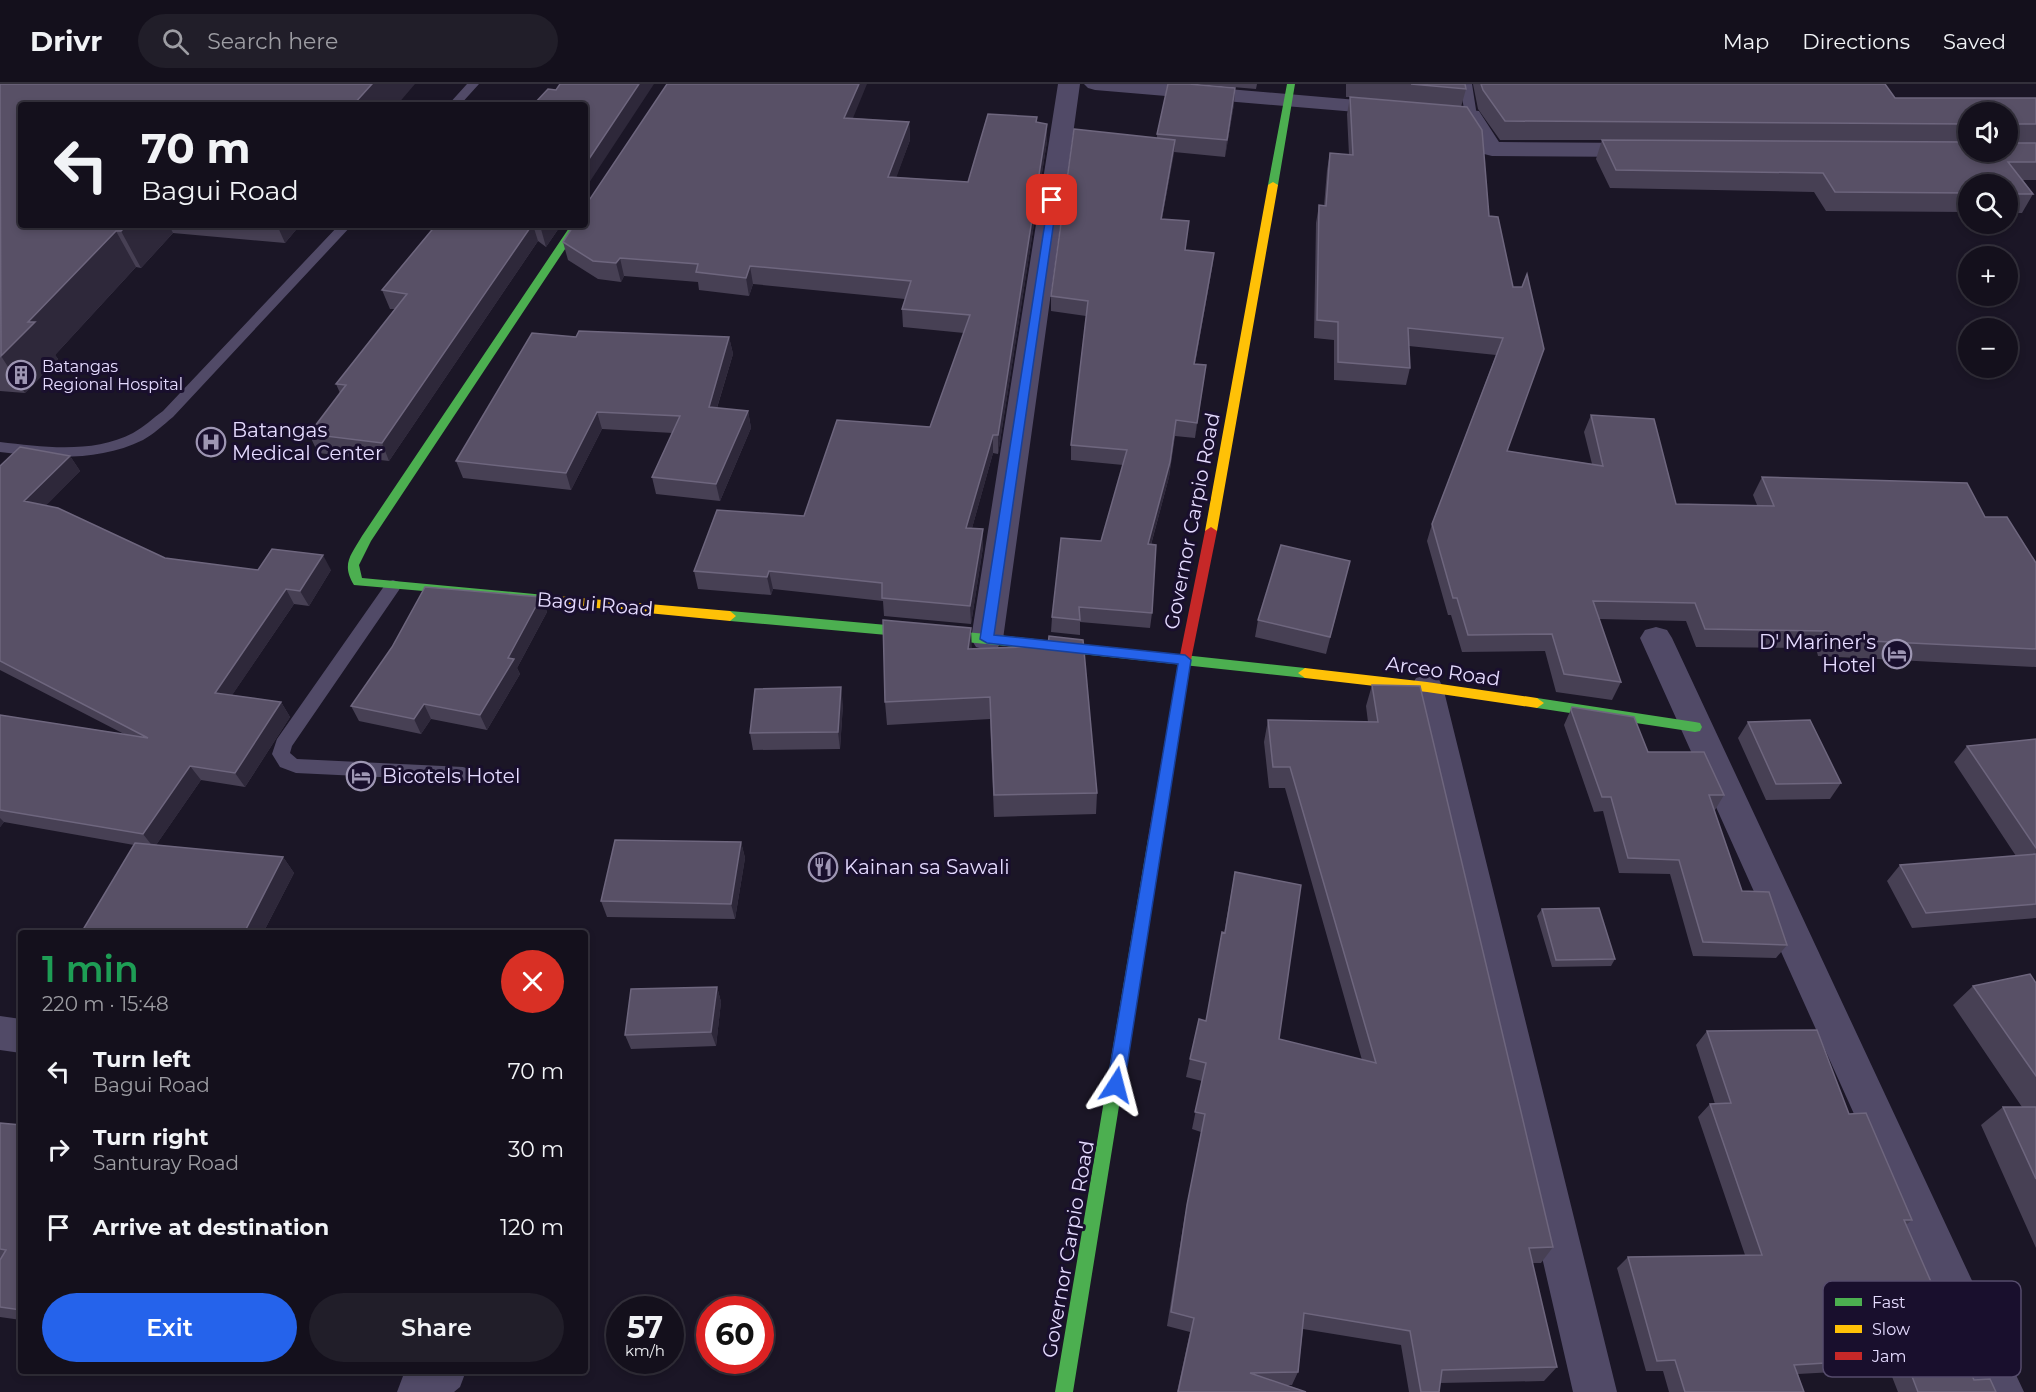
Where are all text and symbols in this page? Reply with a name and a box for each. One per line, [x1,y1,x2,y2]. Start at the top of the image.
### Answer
search box [138,14,558,68]
text: Drivr [30,24,102,58]
icon: search [159,25,192,58]
text: Search here [207,28,338,55]
text: Map [1723,29,1769,54]
text: Directions [1802,29,1910,54]
text: Saved [1943,29,2006,54]
map controls [1958,102,2018,378]
button: sound [1958,102,2018,162]
text: 70 m [141,122,251,174]
icon: left [42,126,120,204]
text: Bagui Road [141,174,299,207]
pin [1026,174,1077,225]
button: search [1958,174,2018,234]
icon: arrive [1035,183,1068,216]
button: + [1958,246,2018,306]
button: − [1958,318,2018,378]
place label: Batangas Regional Hospital [42,357,183,394]
building icon: Batangas Regional Hospital [5,359,37,391]
street label: Governor Carpio Road [1159,411,1225,631]
place label: Batangas Medical Center [232,418,383,465]
hospital icon: Batangas Medical Center [195,426,227,458]
street label: Bagui Road [536,587,654,621]
place label: D' Mariner's Hotel [1759,630,1876,677]
hotel icon: D' Mariner's Hotel [1881,638,1913,670]
street label: Arceo Road [1384,651,1502,691]
hotel icon: Bicotels Hotel [345,760,377,792]
place label: Bicotels Hotel [382,764,520,788]
restaurant icon: Kainan sa Sawali [807,851,839,883]
place label: Kainan sa Sawali [844,855,1010,879]
text: 1 min [42,947,139,991]
button: close [501,950,564,1013]
text: 220 m · 15:48 [42,992,169,1016]
text: Turn left [93,1046,191,1073]
position arrow [1084,1053,1148,1117]
icon: left [42,1055,75,1088]
text: 70 m [508,1058,564,1085]
text: Bagui Road [93,1073,210,1097]
text: Turn right [93,1124,208,1151]
icon: right [42,1133,75,1166]
text: 30 m [508,1136,564,1163]
street label: Governor Carpio Road [1037,1138,1099,1360]
text: Santuray Road [93,1151,239,1175]
icon: arrive [42,1211,75,1244]
text: Arrive at destination [93,1214,329,1241]
text: 120 m [500,1214,564,1241]
legend [1823,1281,2021,1377]
button: Exit [42,1293,297,1362]
button: Share [309,1293,564,1362]
text: Fast [1872,1293,1906,1312]
speed limit sign: 60 [696,1296,774,1374]
text: 57 [627,1309,663,1346]
text: Slow [1872,1320,1910,1339]
text: km/h [625,1341,665,1360]
text: Jam [1871,1347,1906,1366]

